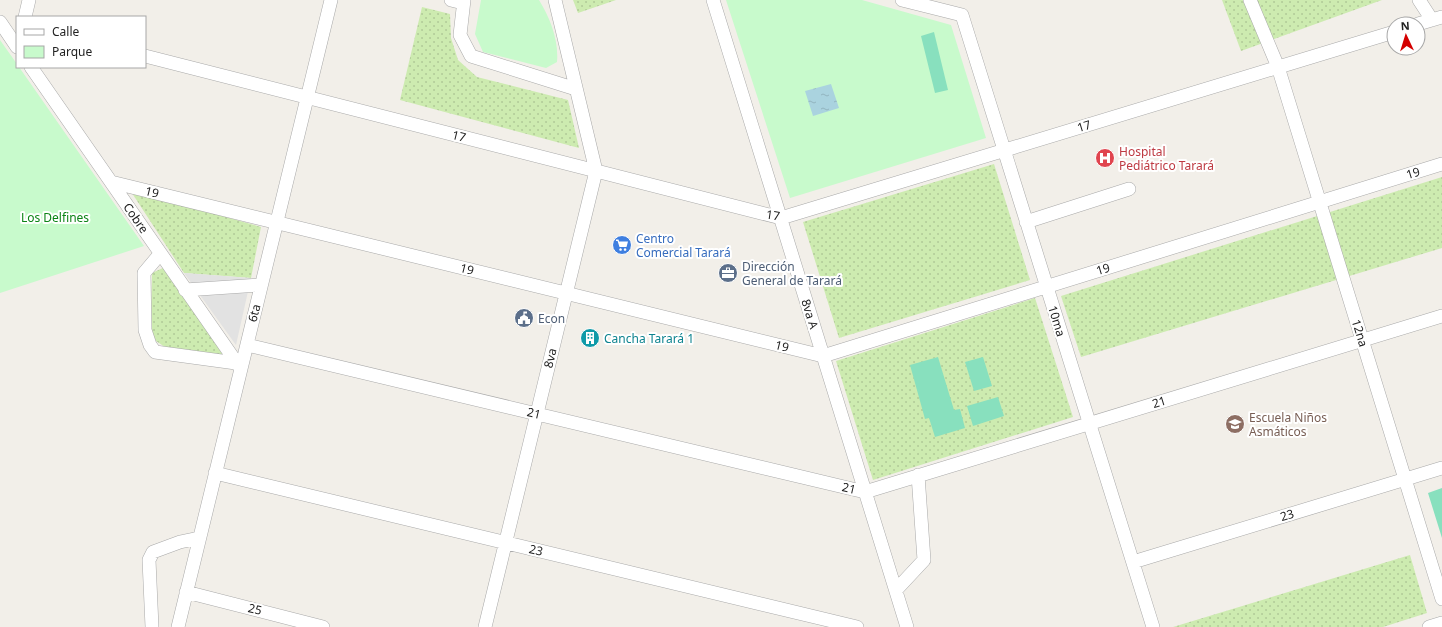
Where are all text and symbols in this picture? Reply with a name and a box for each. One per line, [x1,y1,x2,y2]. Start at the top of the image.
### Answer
legend [16,16,146,68]
north arrow [1386,16,1426,56]
text: N [1400,18,1410,33]
text: Calle [52,23,80,40]
text: Parque [52,43,93,60]
street label: 17 [1075,116,1093,136]
street label: 17 [450,126,468,146]
place label: Hospital Pediátrico Tarará [1119,143,1214,174]
hospital icon: Hospital Pediátrico Tarará [1094,147,1116,169]
street label: 19 [1404,163,1422,183]
street label: 19 [143,182,161,202]
street label: Cobre [119,199,153,237]
street label: 17 [765,206,781,224]
park label: Los Delfines [21,209,89,226]
place label: Centro Comercial Tarará [636,230,731,261]
supermarket icon: Centro Comercial Tarará [611,234,633,256]
place label: Dirección General de Tarará [742,258,842,289]
street label: 19 [458,259,476,279]
street label: 19 [1094,259,1112,279]
office icon: Dirección General de Tarará [717,262,739,284]
street label: 8va A [797,297,823,331]
street label: 6ta [244,302,264,324]
street label: 10ma [1044,303,1070,339]
public building icon: Econ [513,307,535,329]
place label: Econ [538,310,565,327]
street label: 12na [1348,317,1372,349]
building icon: Cancha Tarará 1 [579,327,601,349]
place label: Cancha Tarará 1 [604,330,694,347]
street label: 19 [773,336,791,356]
street label: 8va [539,346,561,370]
street label: 21 [1150,392,1168,412]
street label: 21 [525,403,543,423]
place label: Escuela Niños Asmáticos [1249,409,1327,440]
school or university icon: Escuela Niños Asmáticos [1224,413,1246,435]
street label: 21 [840,478,858,498]
street label: 23 [1278,505,1296,525]
street label: 23 [527,540,545,560]
street label: 25 [246,599,264,619]

